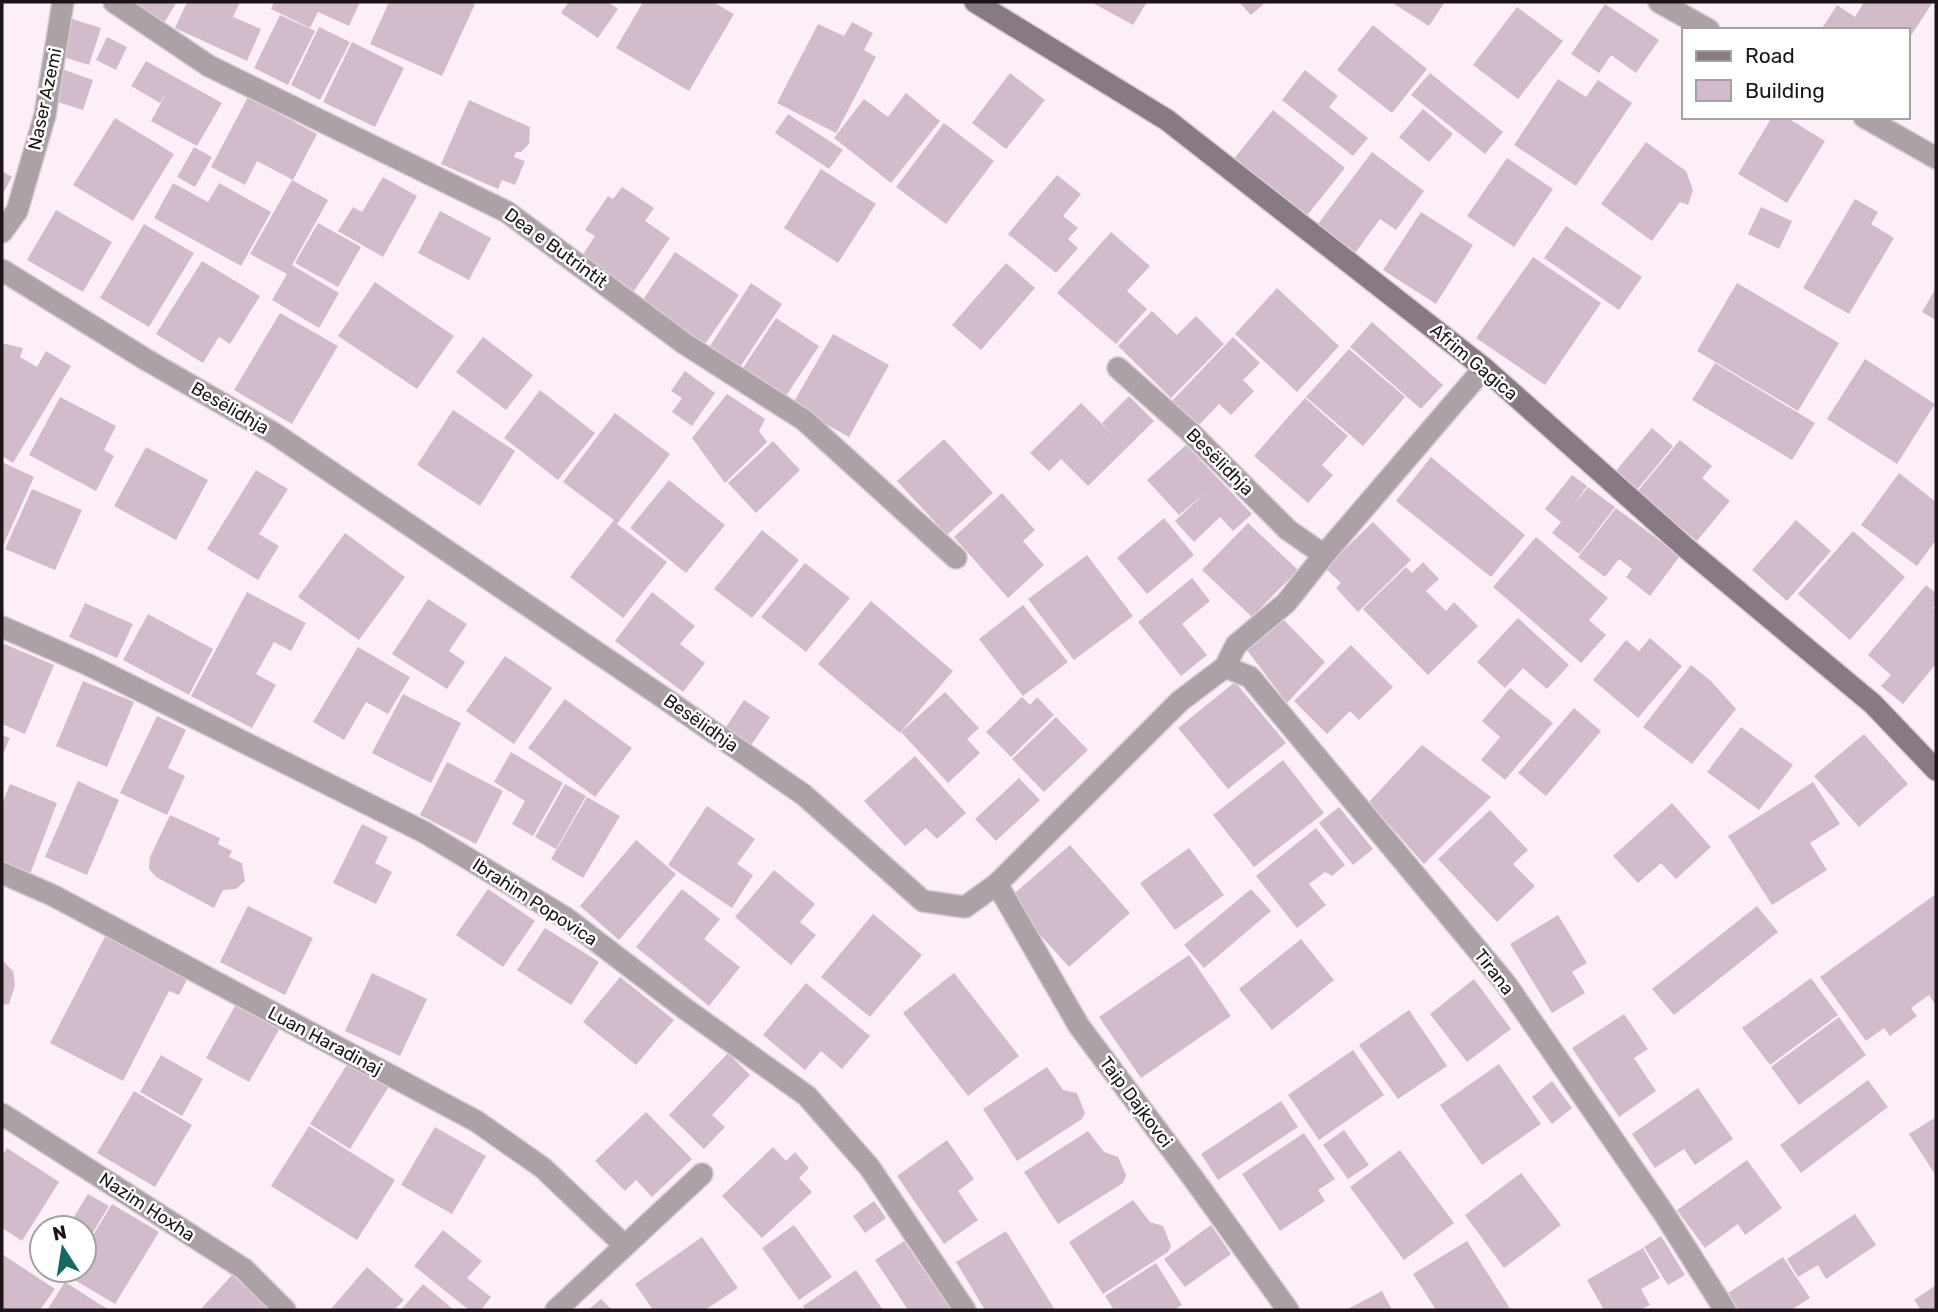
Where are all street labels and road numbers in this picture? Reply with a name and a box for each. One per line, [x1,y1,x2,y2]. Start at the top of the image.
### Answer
street label: Naser Azemi [23,46,67,152]
street label: Dea e Butrintit [500,203,612,293]
street label: Afrim Gagica [1426,319,1522,405]
street label: Besëlidhja [187,377,273,439]
street label: Besëlidhja [1182,424,1258,500]
street label: Besëlidhja [659,689,743,757]
street label: Ibrahim Popovica [468,853,602,951]
street label: Tirana [1469,945,1519,999]
street label: Luan Haradinaj [264,1002,386,1080]
street label: Taip Dajkovci [1095,1052,1177,1152]
street label: Nazim Hoxha [95,1168,199,1246]

